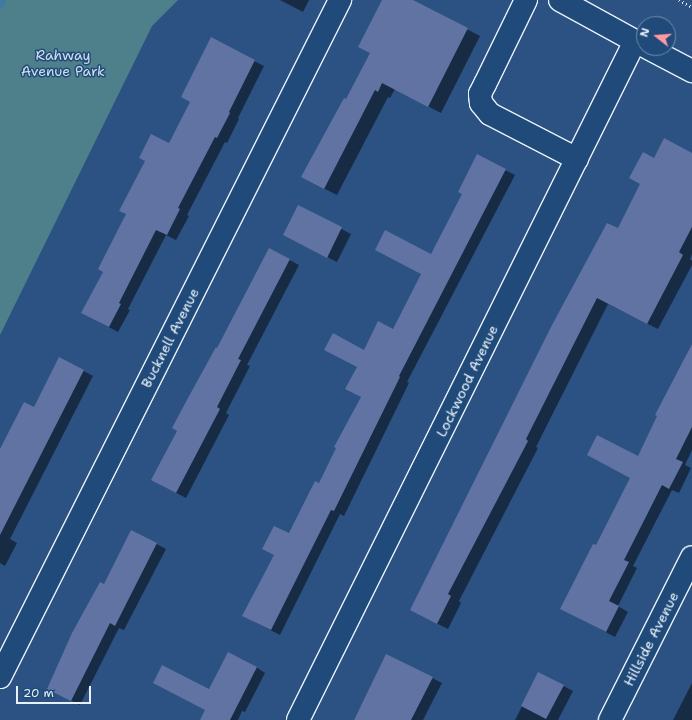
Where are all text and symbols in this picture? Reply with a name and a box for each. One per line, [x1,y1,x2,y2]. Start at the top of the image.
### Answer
north arrow [636,16,676,56]
text: N [637,26,653,39]
park label: Rahway Avenue Park [21,47,105,80]
street label: Bucknell Avenue [138,285,202,391]
street label: Lockwood Avenue [433,322,501,440]
street label: Hillside Avenue [620,589,682,689]
scale bar [18,678,93,704]
text: 20 m [23,685,54,701]

